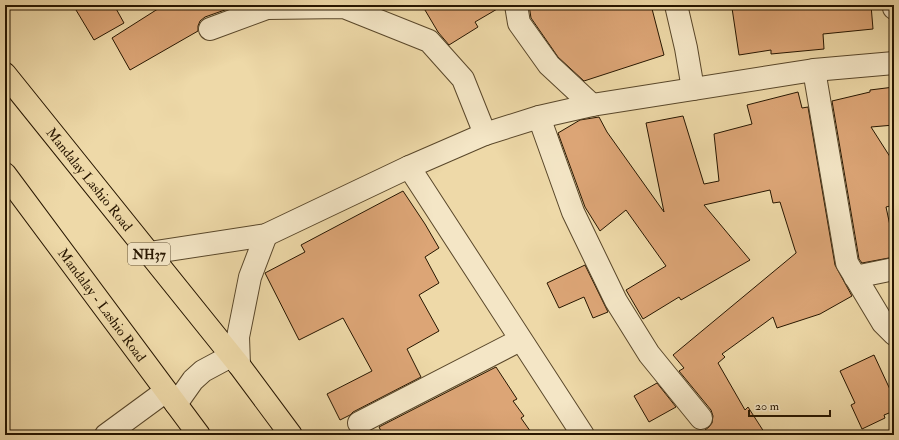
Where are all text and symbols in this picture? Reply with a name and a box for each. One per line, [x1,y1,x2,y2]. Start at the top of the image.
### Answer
street label: Mandalay Lashio Road [42,124,136,235]
road number: NH37 [128,243,170,265]
street label: Mandalay - Lashio Road [54,245,150,365]
scale bar [749,392,830,418]
text: 20 m [755,399,780,414]

